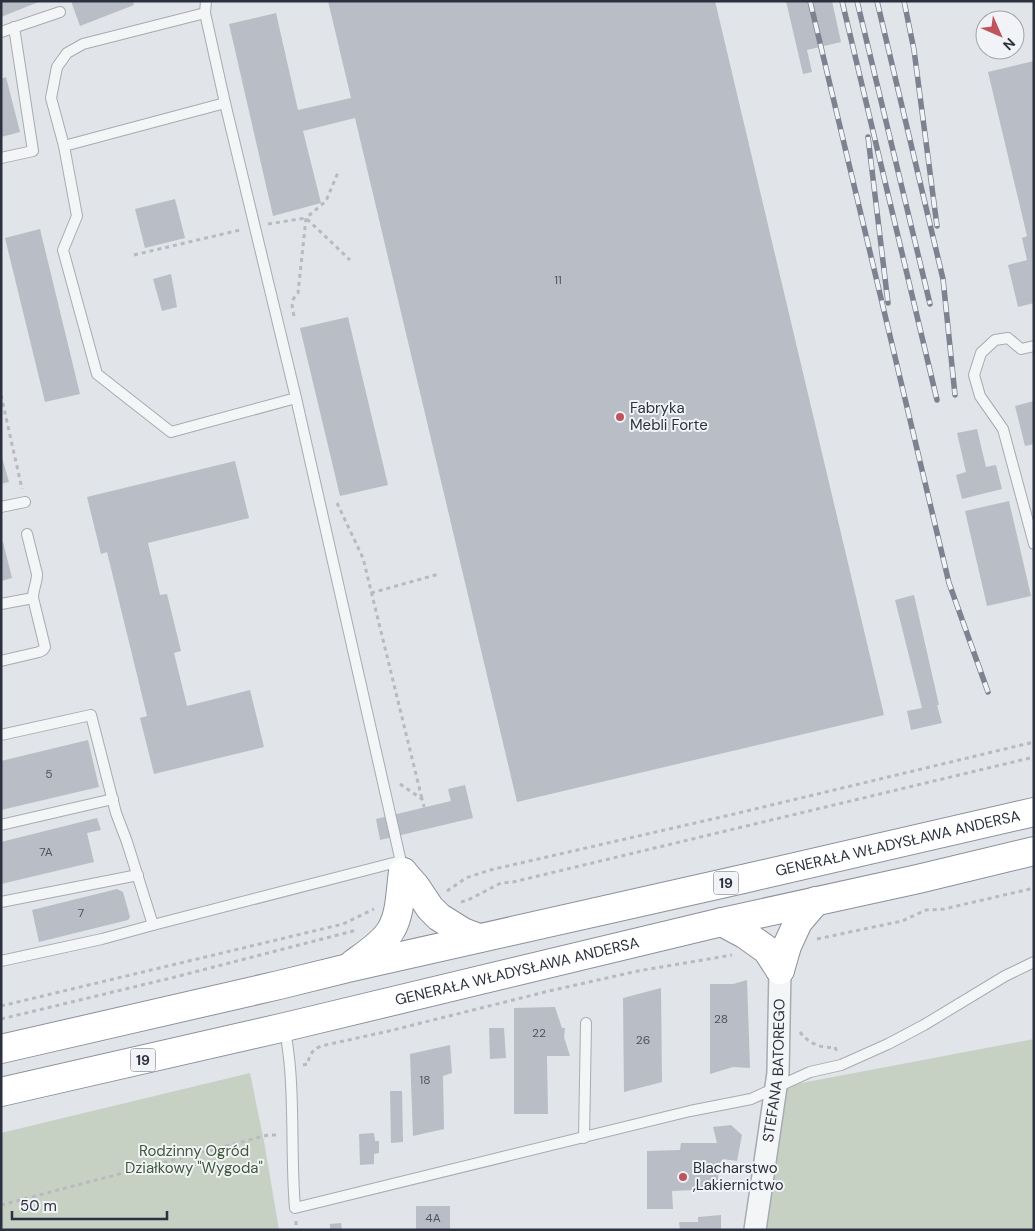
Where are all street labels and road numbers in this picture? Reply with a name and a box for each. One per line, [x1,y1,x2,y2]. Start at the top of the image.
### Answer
street label: GENERAŁA WŁADYSŁAWA ANDERSA [773,806,1022,881]
road number: 19 [714,871,738,894]
street label: GENERAŁA WŁADYSŁAWA ANDERSA [393,932,641,1010]
street label: STEFANA BATOREGO [758,998,789,1143]
road number: 19 [130,1048,156,1072]

